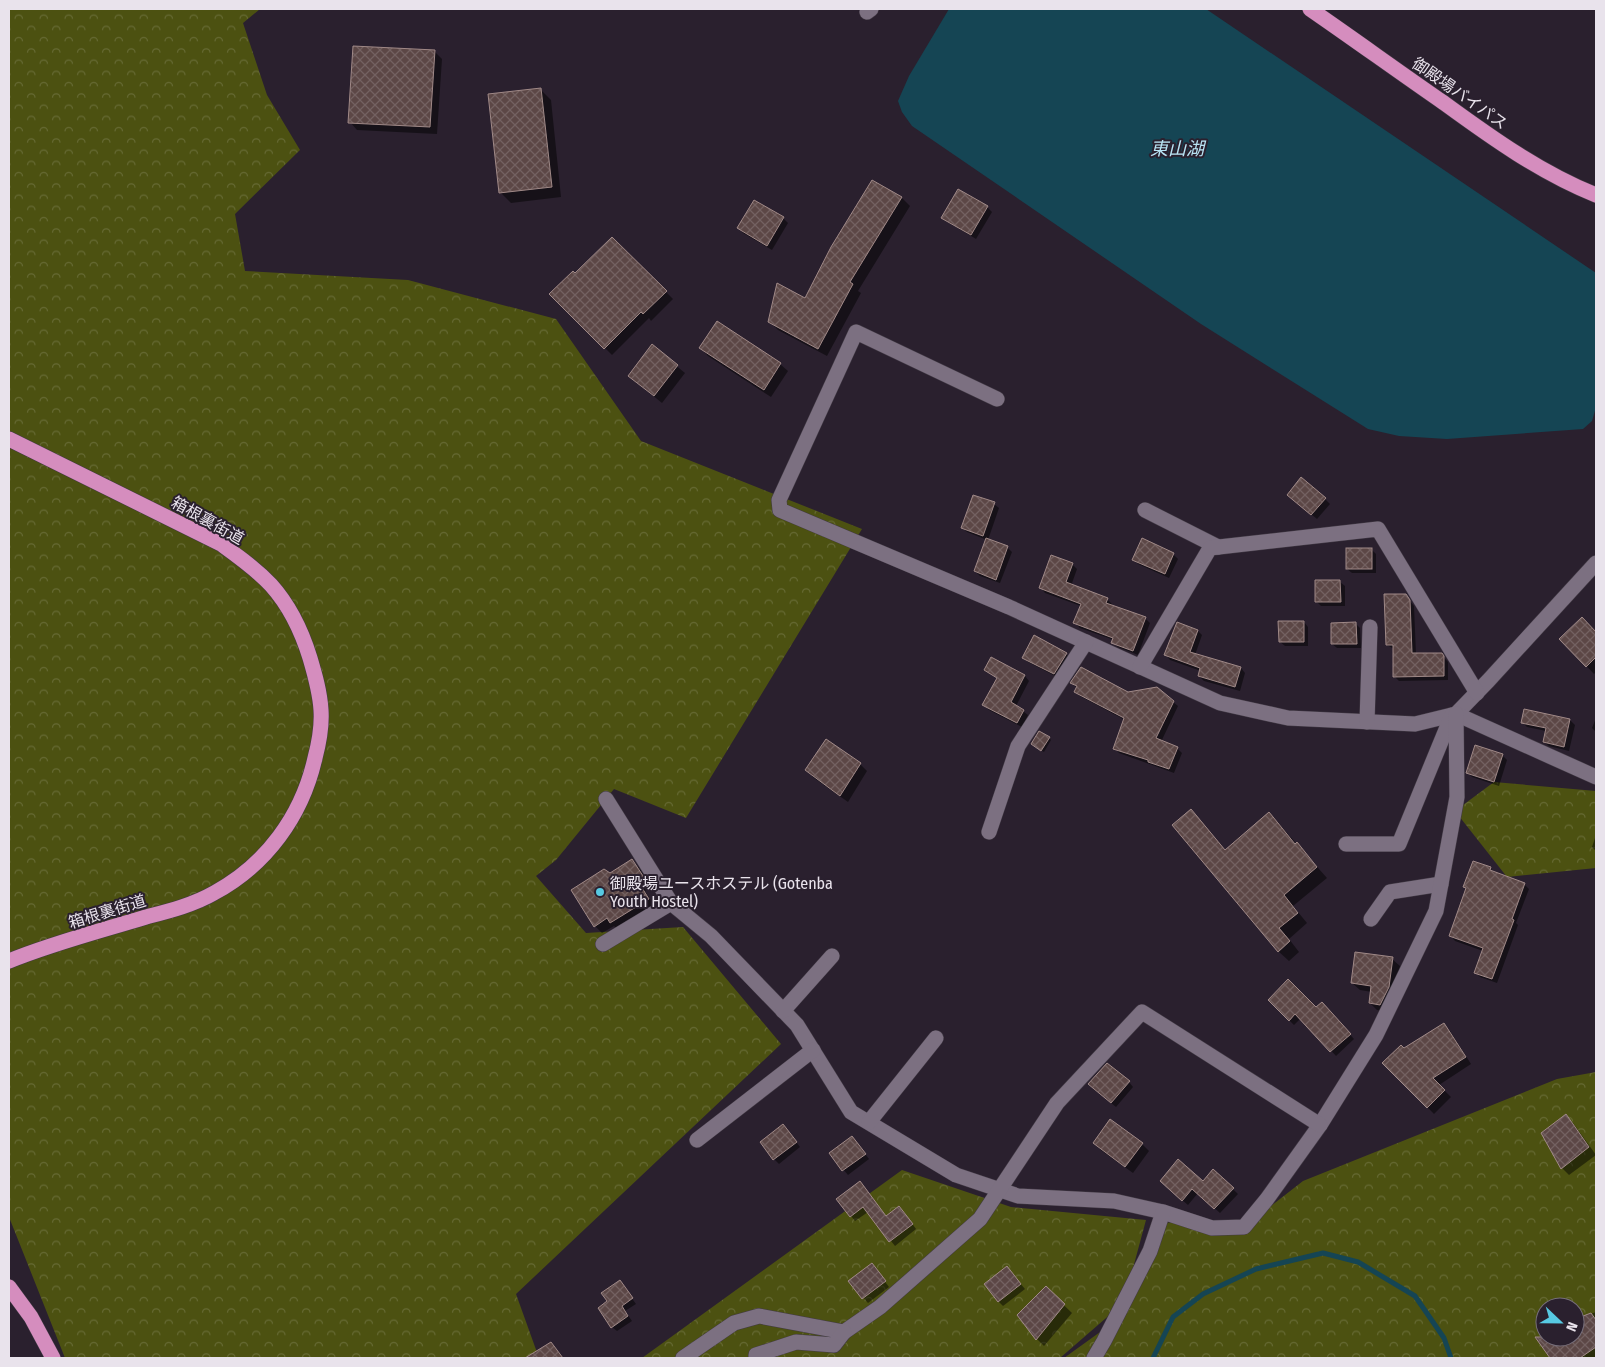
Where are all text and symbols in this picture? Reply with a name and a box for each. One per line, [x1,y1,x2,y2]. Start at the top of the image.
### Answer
street label: 御殿場バイパス [1409,54,1511,133]
water label: 東山湖 [1150,138,1207,160]
street label: 箱根裏街道 [168,493,247,548]
place label: 御殿場ユースホステル (Gotenba Youth Hostel) [610,874,833,911]
marker: 御殿場ユースホステル (Gotenba Youth Hostel) [594,886,606,898]
street label: 箱根裏街道 [66,891,148,932]
north arrow [1535,1297,1585,1347]
text: N [1562,1320,1581,1334]

